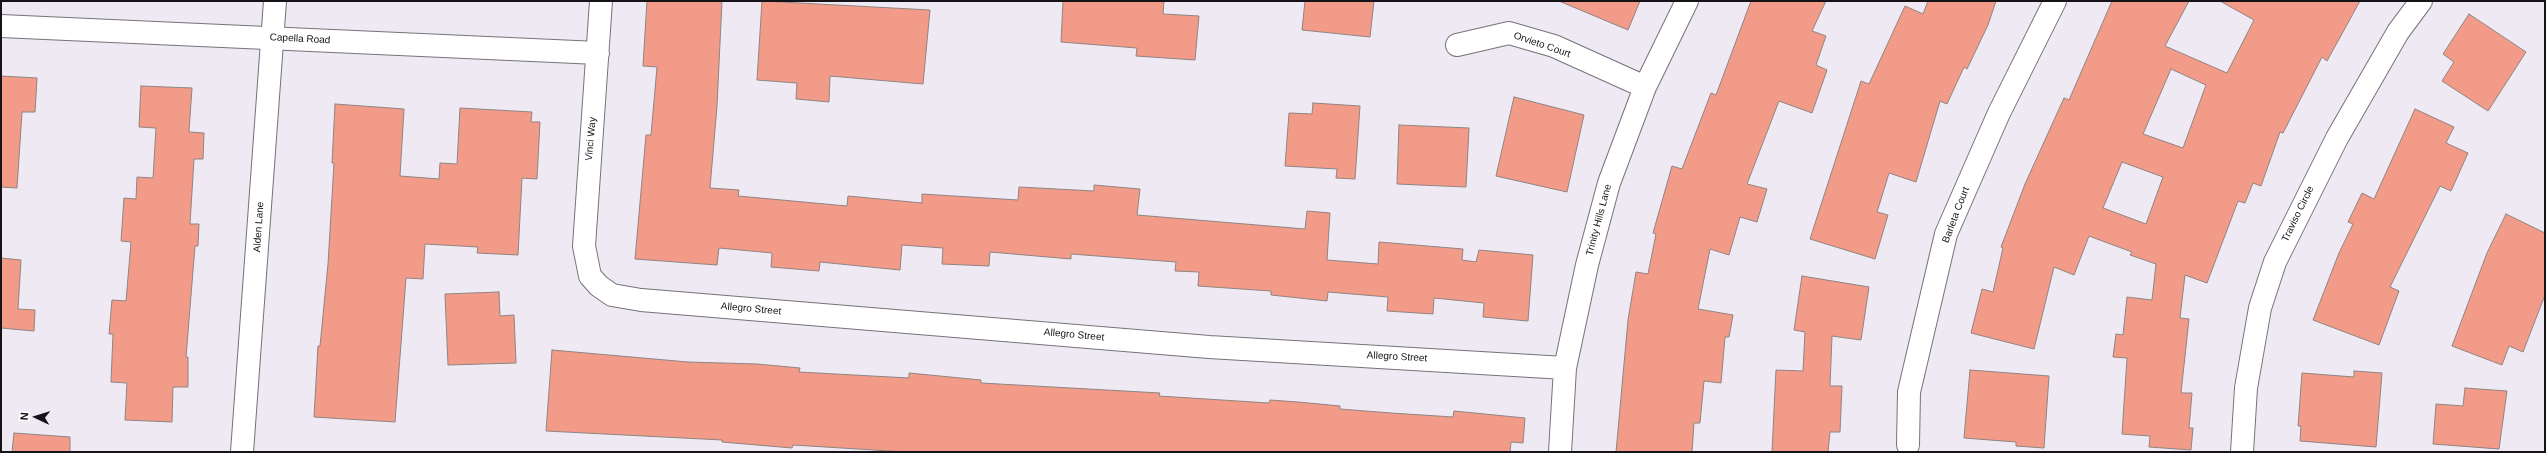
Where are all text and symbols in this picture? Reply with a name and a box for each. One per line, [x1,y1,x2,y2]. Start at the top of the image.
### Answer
street label: Orvieto Court [1512,30,1572,60]
street label: Capella Road [269,31,331,47]
street label: Vinci Way [583,117,599,161]
street label: Trinity Hills Lane [1584,183,1614,257]
street label: Traviso Circle [2279,184,2317,244]
street label: Barleta Court [1940,185,1972,245]
street label: Alden Lane [251,201,267,253]
street label: Allegro Street [720,300,782,318]
street label: Allegro Street [1043,326,1105,344]
street label: Allegro Street [1366,349,1428,365]
north arrow [16,397,56,437]
text: N [18,412,30,421]

